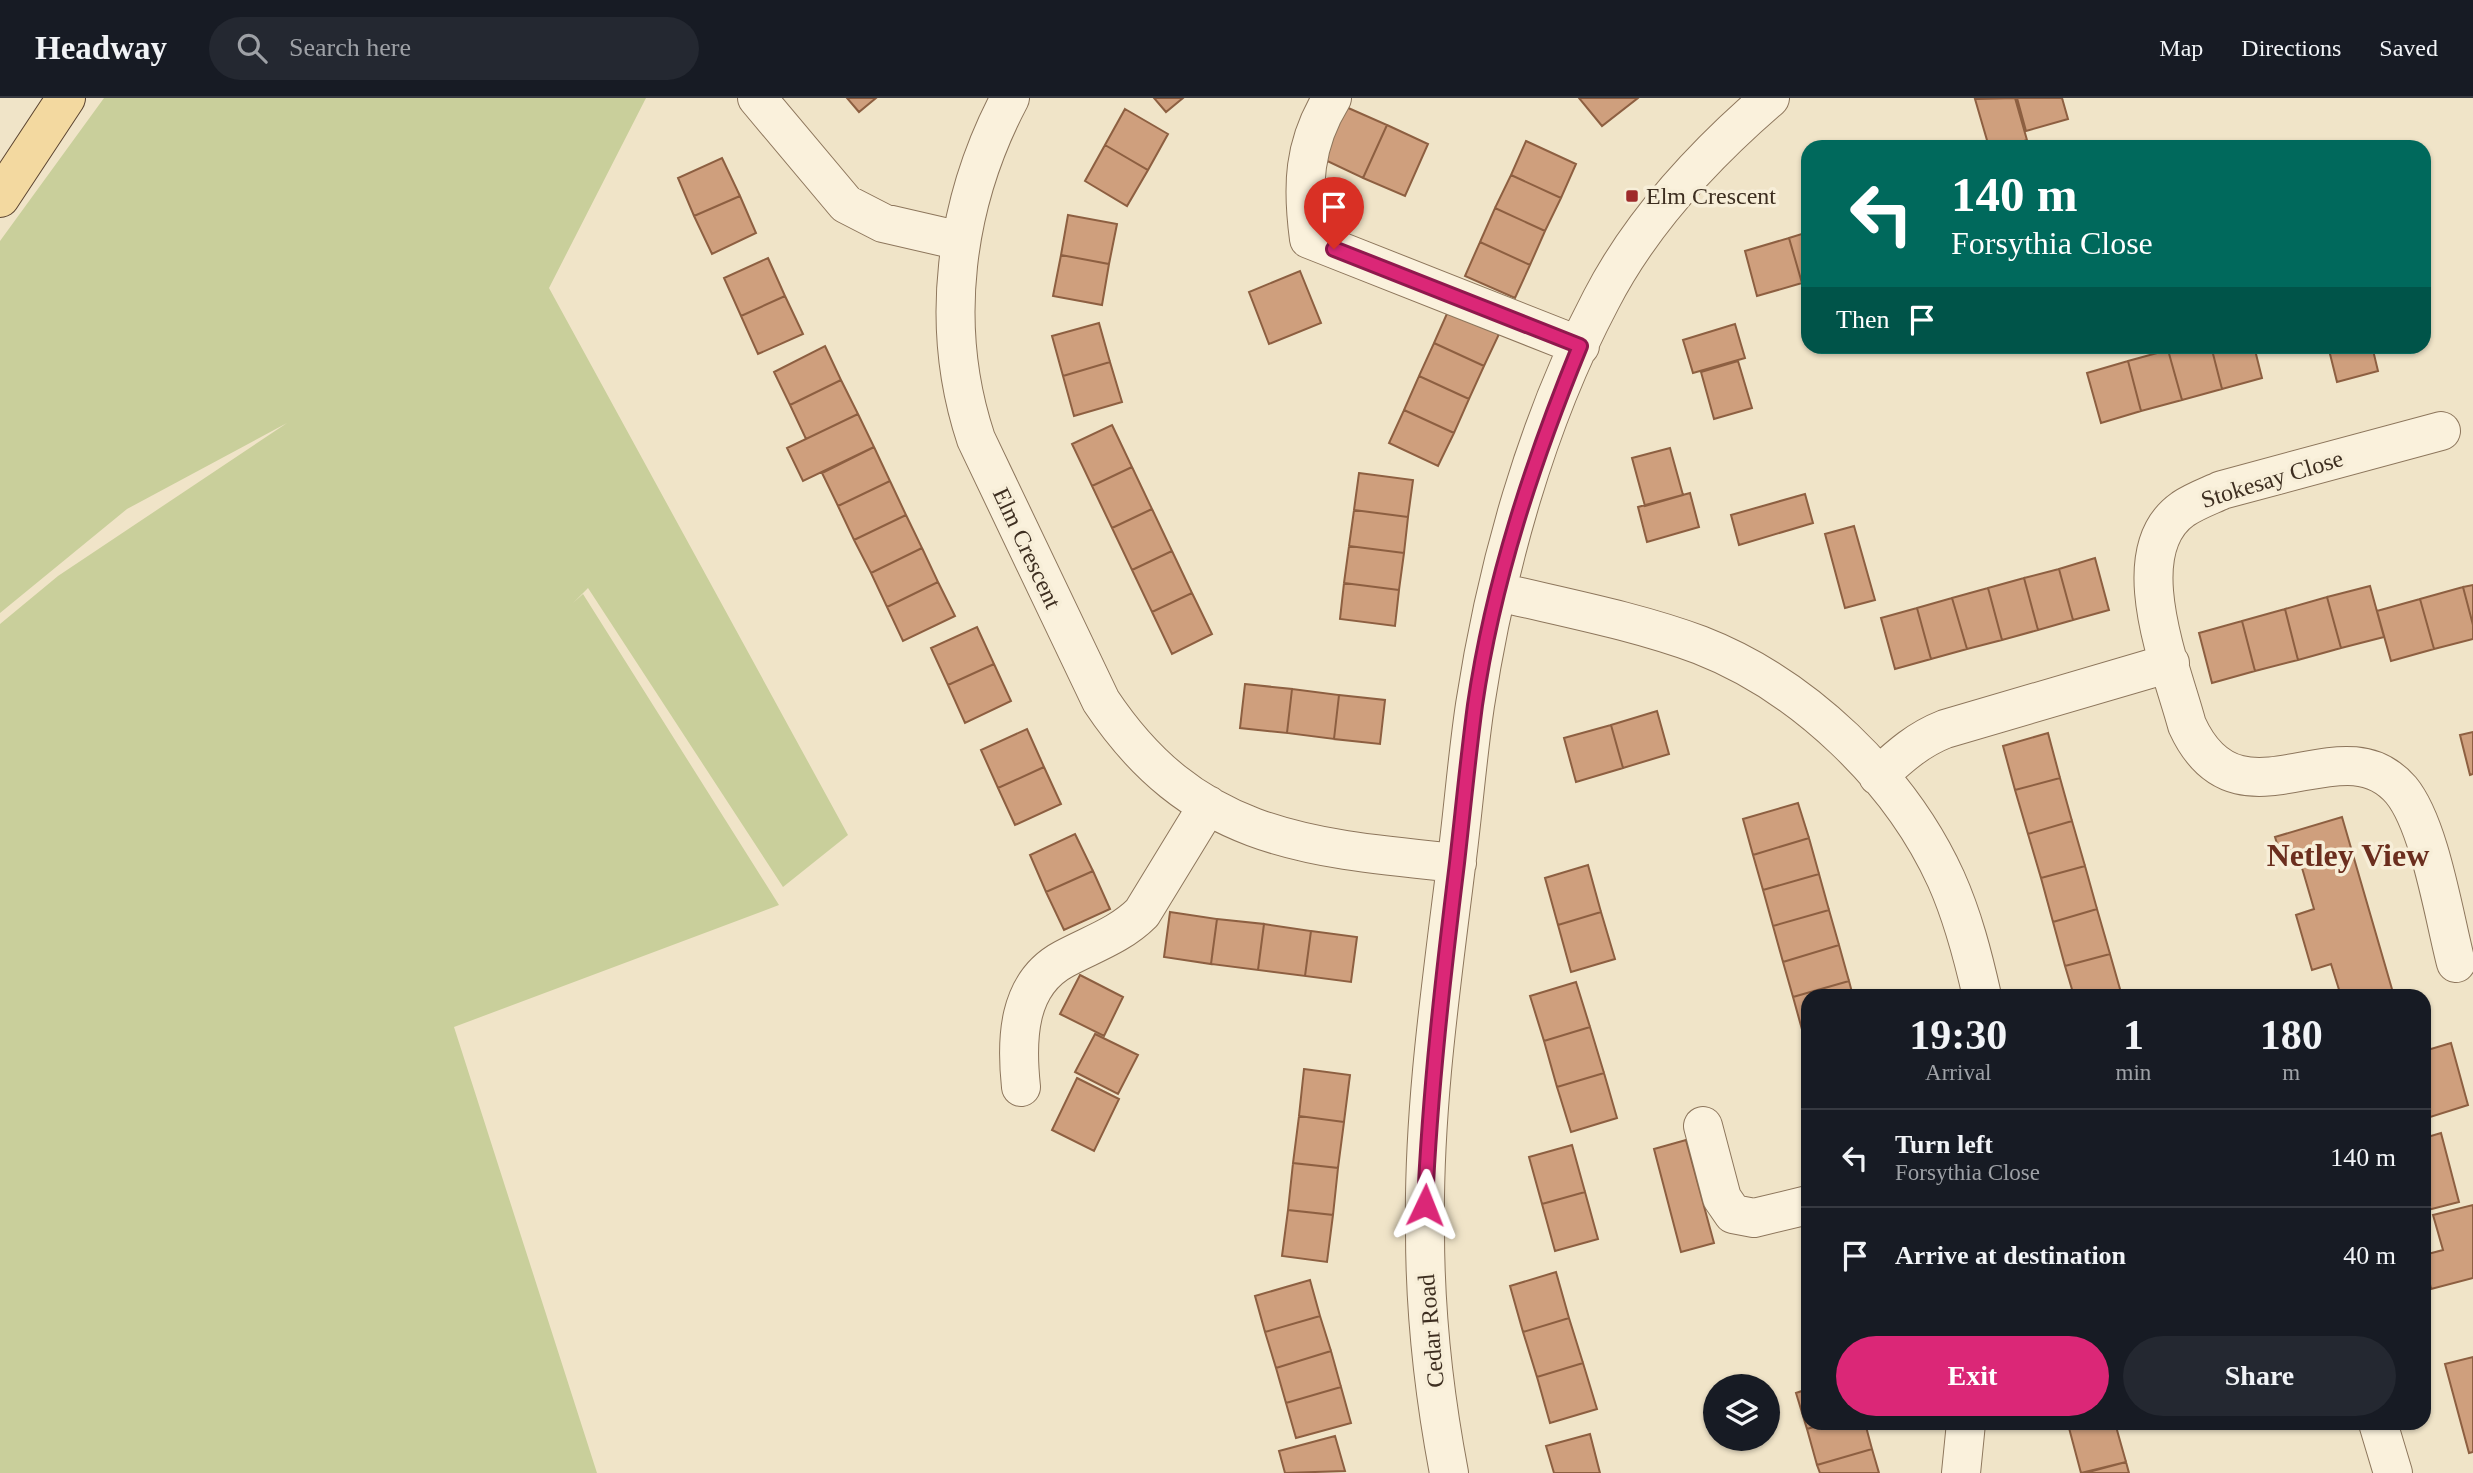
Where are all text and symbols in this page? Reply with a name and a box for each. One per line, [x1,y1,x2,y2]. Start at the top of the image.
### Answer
search box [209,17,699,80]
icon: search [233,29,271,67]
text: Headway [35,30,167,66]
text: Search here [289,33,411,62]
text: Map [2159,35,2203,61]
text: Directions [2241,35,2341,61]
text: Saved [2379,35,2438,61]
text: 140 m [1951,167,2078,222]
icon: left [1836,168,1927,259]
pin [1304,177,1364,249]
place label: Elm Crescent [1646,183,1776,209]
icon: arrive [1315,188,1353,226]
marker: Elm Crescent [1624,188,1640,204]
text: Forsythia Close [1951,225,2153,261]
icon: arrive [1903,301,1941,339]
text: Then [1836,305,1889,334]
street label: Stokesay Close [2198,445,2346,513]
street label: Elm Crescent [988,484,1066,613]
district label: Netley View [2267,837,2429,873]
text: 19:30 [1909,1012,2007,1058]
text: 1 [2123,1012,2144,1058]
text: 180 [2260,1012,2323,1058]
text: Arrival [1925,1060,1992,1085]
text: min [2116,1060,2151,1085]
text: m [2282,1060,2300,1085]
text: Turn left [1895,1130,1993,1159]
icon: left [1836,1139,1874,1177]
text: 140 m [2330,1143,2396,1172]
text: Forsythia Close [1895,1160,2040,1185]
position arrow [1388,1168,1462,1242]
icon: arrive [1836,1237,1874,1275]
text: Arrive at destination [1895,1241,2126,1270]
text: 40 m [2343,1241,2396,1270]
street label: Cedar Road [1413,1273,1449,1389]
button: Exit [1836,1336,2109,1416]
button: Share [2123,1336,2396,1416]
map controls [1703,1374,1780,1451]
button: layers [1703,1374,1780,1451]

